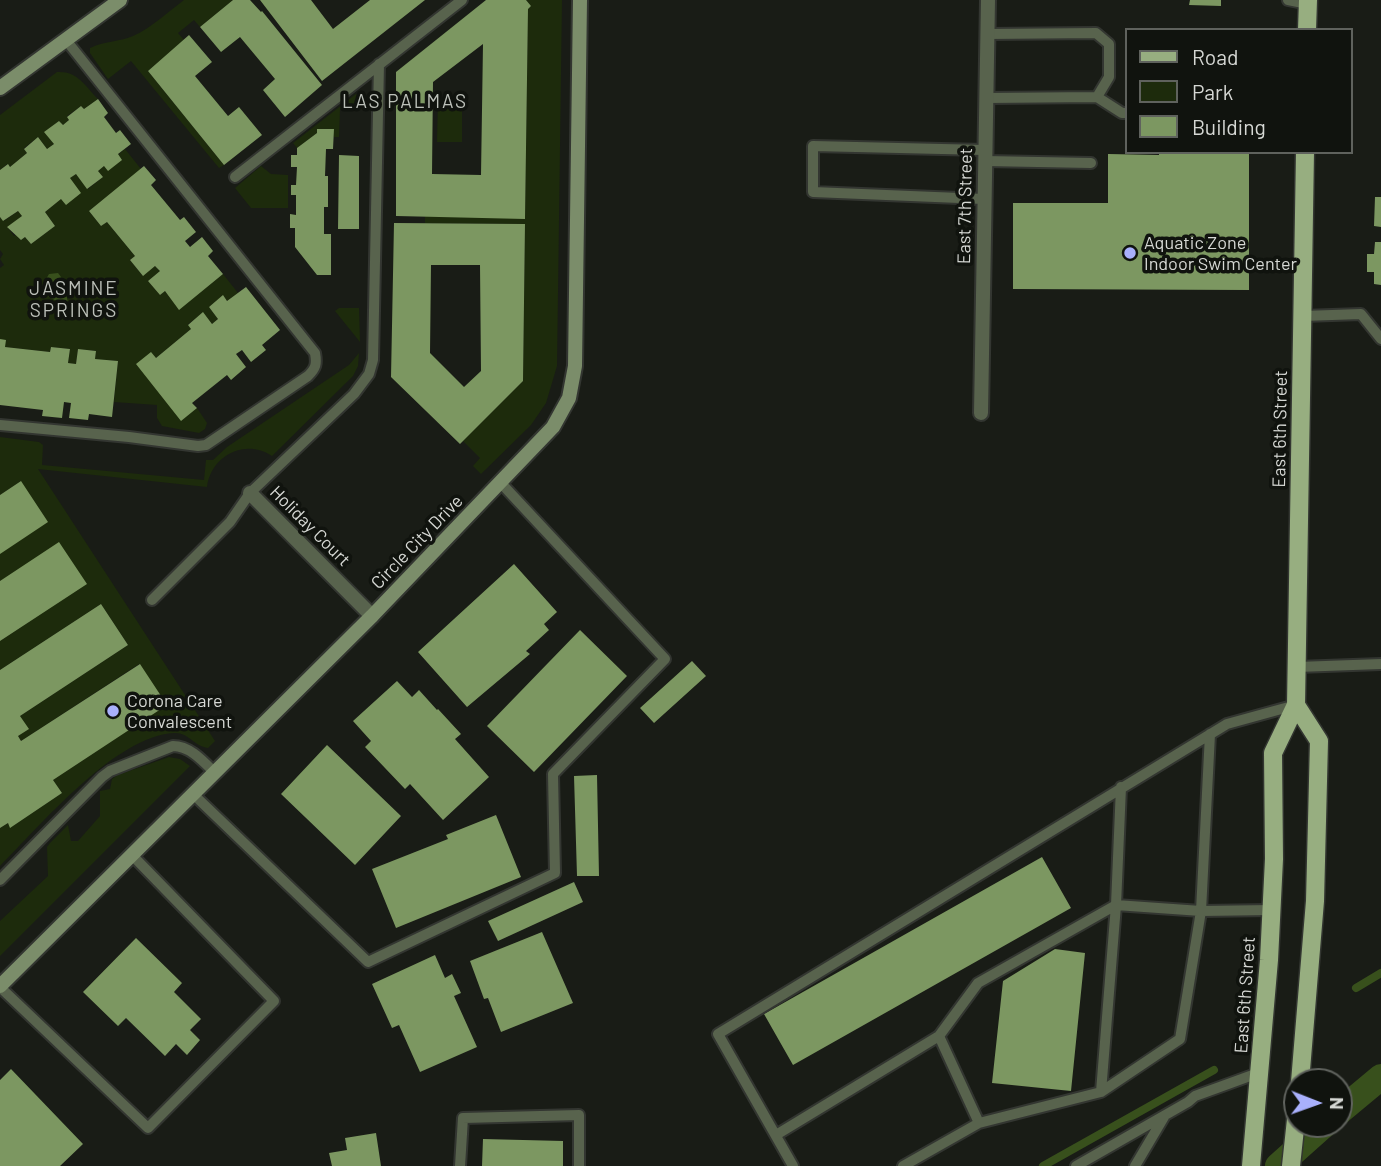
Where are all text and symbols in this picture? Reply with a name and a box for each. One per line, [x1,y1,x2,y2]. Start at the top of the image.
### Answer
legend [1126,28,1353,154]
text: Road [1192,44,1238,69]
text: Park [1192,79,1233,104]
district label: LAS PALMAS [343,91,467,113]
text: Building [1192,114,1266,139]
street label: East 7th Street [953,148,977,264]
place label: Aquatic Zone Indoor Swim Center [1144,232,1297,274]
marker: Aquatic Zone Indoor Swim Center [1122,245,1138,261]
district label: JASMINE SPRINGS [30,278,118,322]
street label: East 6th Street [1268,370,1292,488]
street label: Holiday Court [265,481,355,571]
street label: Circle City Drive [367,490,467,594]
place label: Corona Care Convalescent [127,690,232,732]
marker: Corona Care Convalescent [105,703,121,719]
street label: East 6th Street [1230,936,1260,1054]
north arrow [1283,1068,1353,1138]
text: N [1326,1097,1349,1110]

